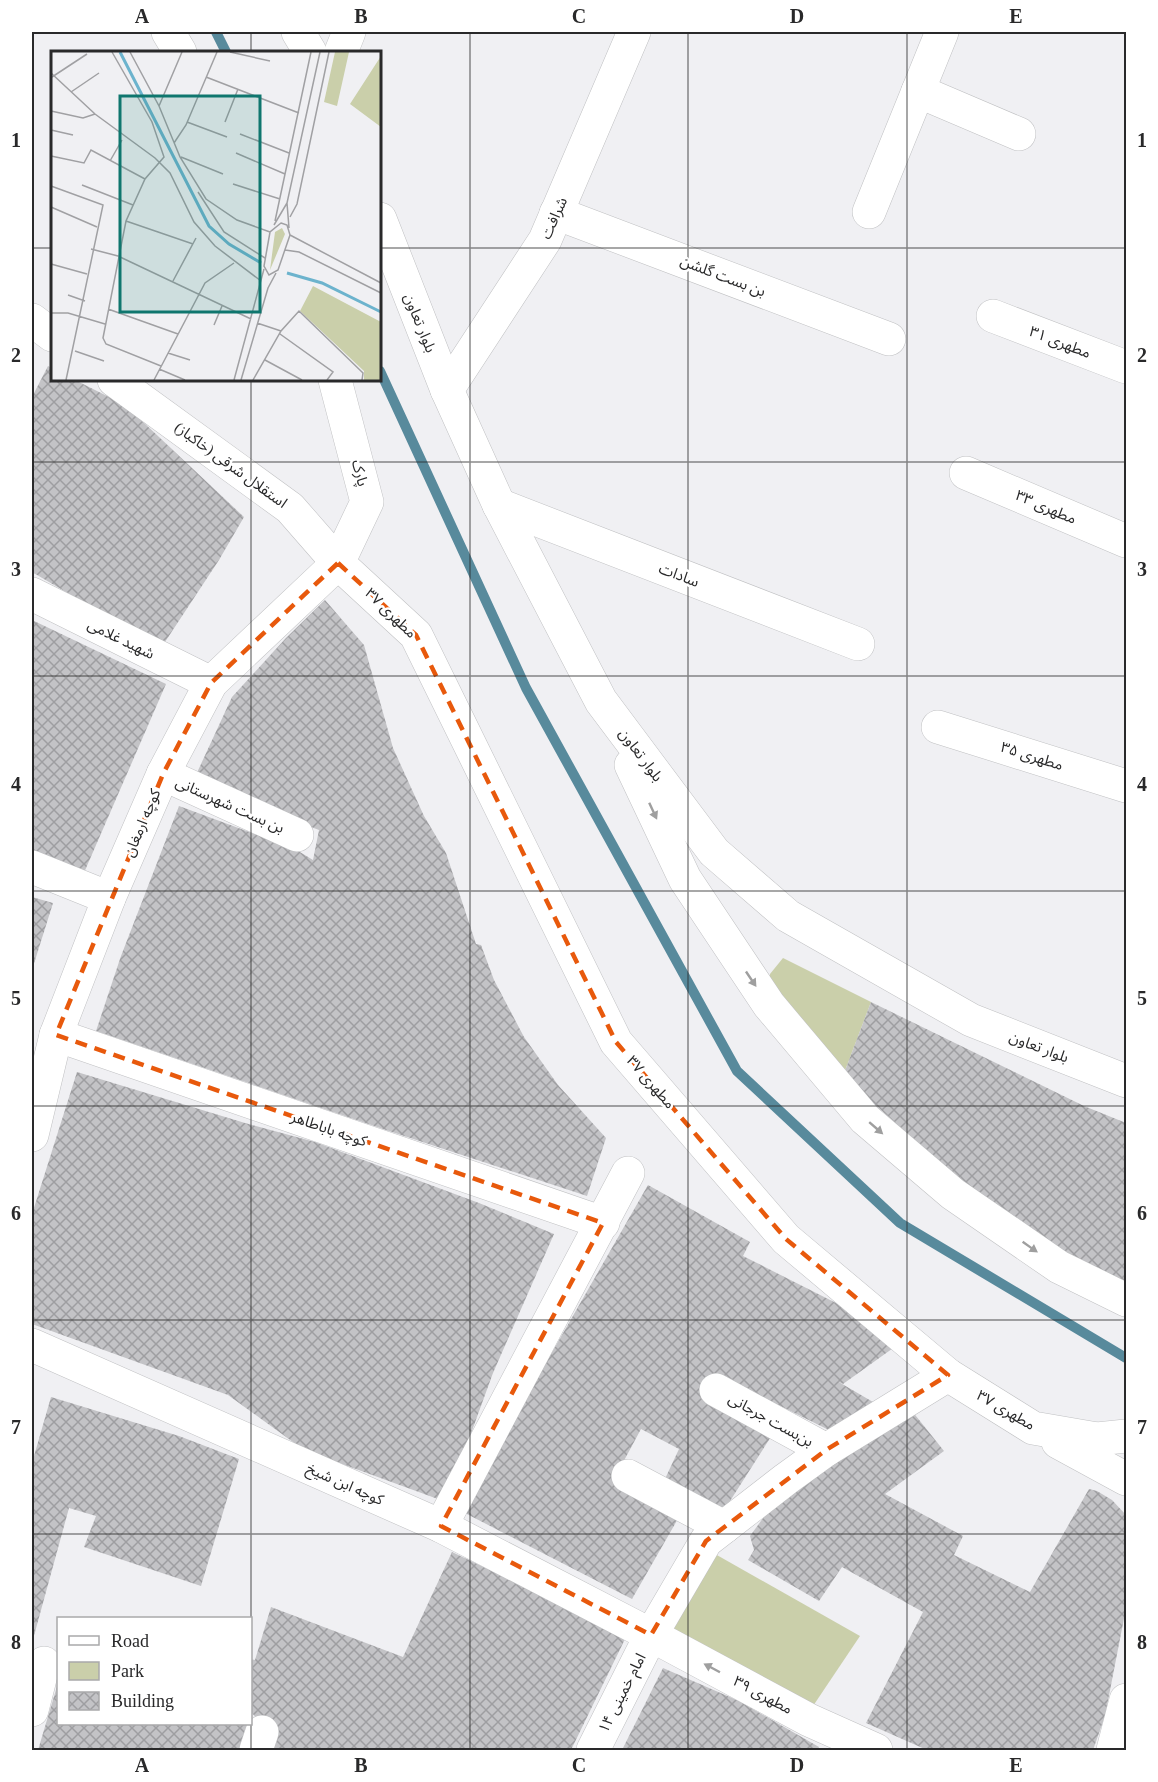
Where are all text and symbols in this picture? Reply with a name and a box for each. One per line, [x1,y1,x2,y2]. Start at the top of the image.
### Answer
text: A [135,5,150,27]
text: B [354,5,368,27]
text: C [572,5,586,27]
text: D [790,5,804,27]
text: E [1009,5,1023,27]
inset map [51,51,381,381]
text: 1 [11,129,21,151]
text: 1 [1137,129,1147,151]
street label: شرافت [538,194,571,242]
street label: بن بست گلشن [678,252,768,301]
street label: بلوار تعاون [400,291,439,355]
street label: مطهری ۳۱ [1027,323,1093,362]
text: 2 [11,344,21,366]
text: 2 [1137,344,1147,366]
street label: استقلال شرقی (خاکباز) [171,419,290,512]
street label: پارک [347,458,371,489]
street label: مطهری ۳۳ [1013,487,1079,528]
text: 3 [11,558,21,580]
text: 3 [1137,558,1147,580]
street label: سادات [657,560,702,590]
street label: مطهری ۳۷ [362,585,420,642]
street label: شهید غلامی [85,616,157,663]
street label: بلوار تعاون [615,725,666,785]
street label: مطهری ۳۵ [999,739,1065,774]
text: 4 [11,773,21,795]
text: 4 [1137,773,1147,795]
street label: بن بست شهرستانی [173,774,287,837]
street label: کوچه ارمغان [121,786,166,860]
one-way arrow [648,803,657,820]
one-way arrow [745,970,757,986]
text: 5 [11,987,21,1009]
text: 5 [1137,987,1147,1009]
street label: بلوار تعاون [1007,1028,1071,1067]
street label: مطهری ۳۷ [623,1052,678,1112]
street label: کوچه باباطاهر [287,1108,370,1152]
one-way arrow [868,1121,883,1134]
text: 6 [11,1202,21,1224]
text: 6 [1137,1202,1147,1224]
one-way arrow [1022,1241,1038,1252]
street label: مطهری ۳۷ [974,1387,1038,1434]
street label: بن‌بست جرجانی [725,1390,816,1451]
text: 7 [11,1416,21,1438]
text: 7 [1137,1416,1147,1438]
street label: کوچه ابن شیخ [302,1460,387,1512]
legend [57,1617,252,1725]
text: 8 [11,1631,21,1653]
text: Road [111,1631,149,1651]
text: 8 [1137,1631,1147,1653]
street label: امام خمینی ۱۴ [595,1651,652,1737]
text: Park [111,1661,144,1681]
one-way arrow [703,1663,720,1672]
street label: مطهری ۳۹ [730,1673,795,1718]
text: Building [111,1691,174,1711]
text: A [135,1754,150,1776]
text: B [354,1754,368,1776]
text: C [572,1754,586,1776]
text: D [790,1754,804,1776]
text: E [1009,1754,1023,1776]

